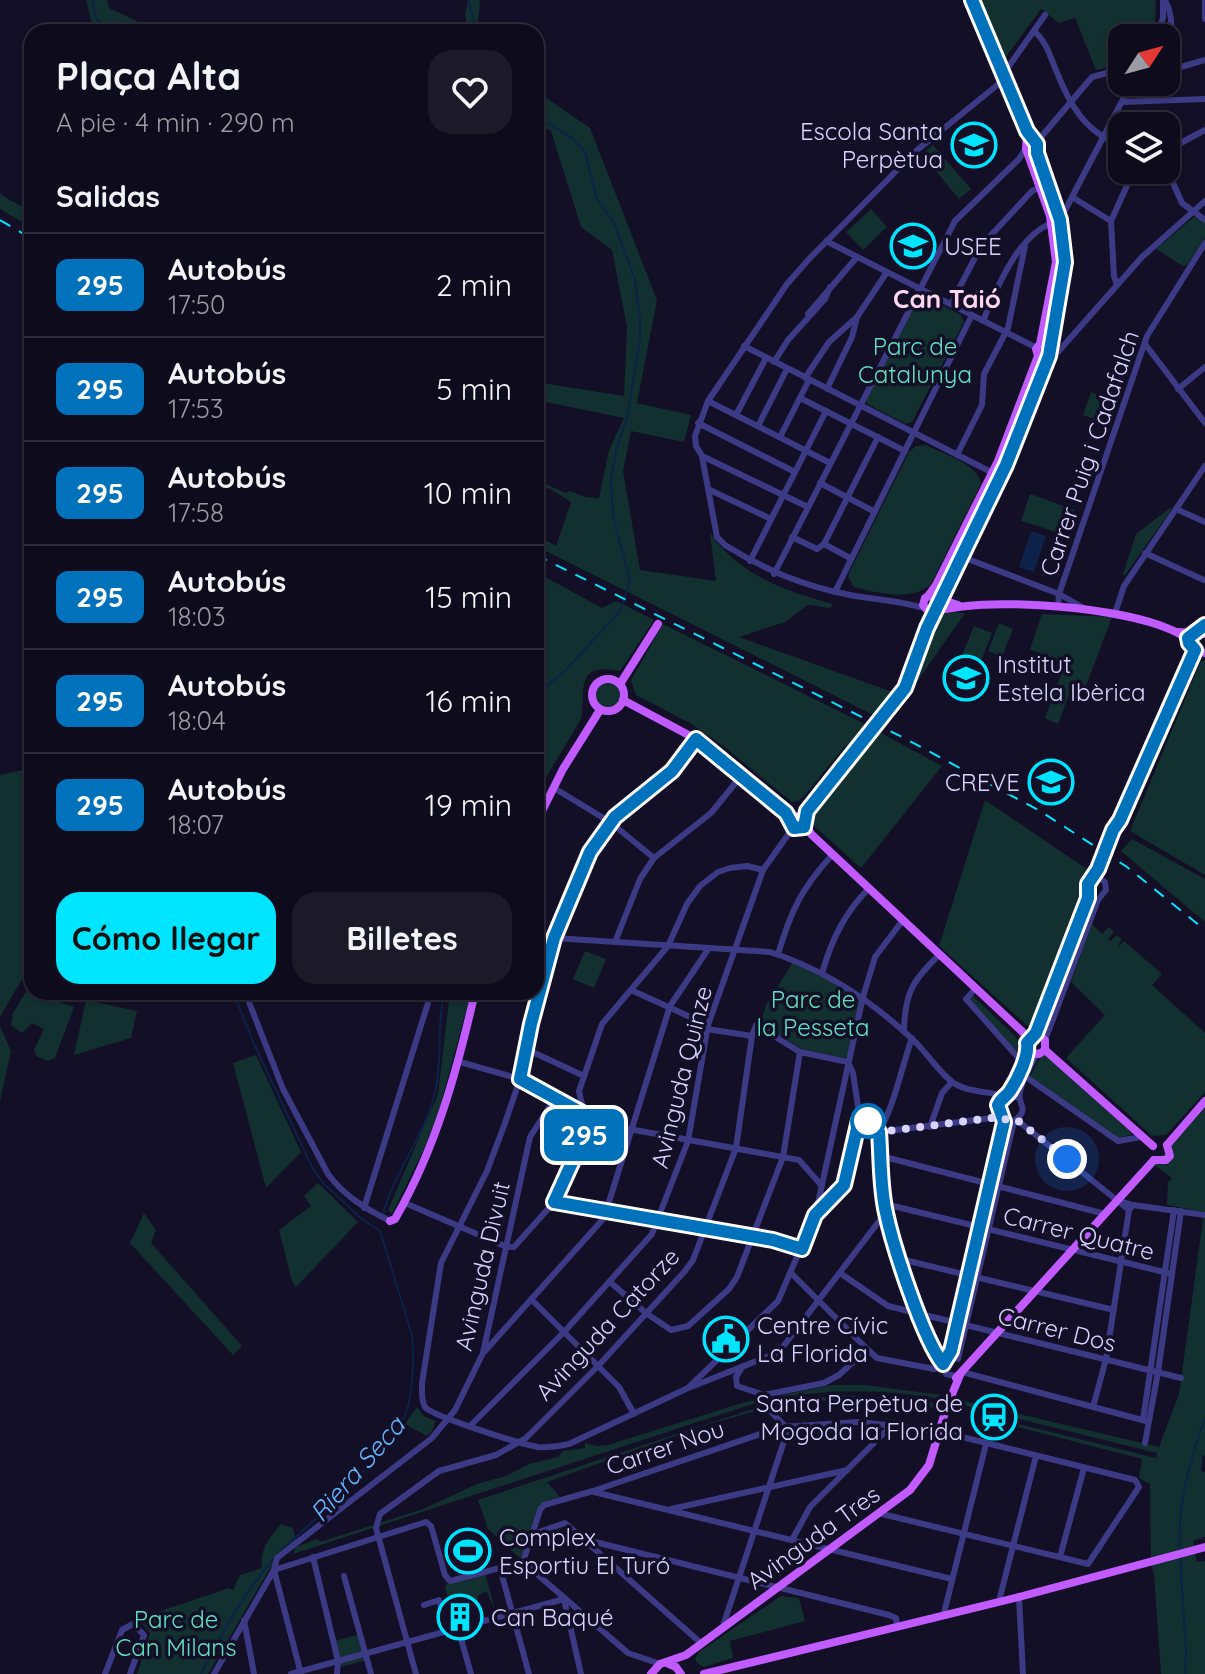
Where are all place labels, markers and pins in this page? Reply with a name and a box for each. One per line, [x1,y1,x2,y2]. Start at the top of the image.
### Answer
place label: Escola Santa Perpètua [800,116,943,174]
school or university icon: Escola Santa Perpètua [950,121,998,169]
school or university icon: USEE [889,222,937,270]
place label: USEE [944,231,1002,261]
place label: Institut Estela Ibèrica [997,649,1146,707]
school or university icon: Institut Estela Ibèrica [942,654,990,702]
school or university icon: CREVE [1027,758,1075,806]
place label: CREVE [945,767,1020,797]
unlabelled marker [851,1104,885,1138]
place label: Centre Cívic La Florida [757,1310,888,1368]
public building icon: Centre Cívic La Florida [702,1315,750,1363]
place label: Santa Perpètua de Mogoda la Florida [756,1388,963,1446]
station icon: Santa Perpètua de Mogoda la Florida [970,1393,1018,1441]
place label: Complex Esportiu El Turó [499,1522,670,1580]
sports icon: Complex Esportiu El Turó [444,1527,492,1575]
building icon: Can Baqué [436,1593,484,1641]
place label: Can Baqué [491,1602,614,1632]

